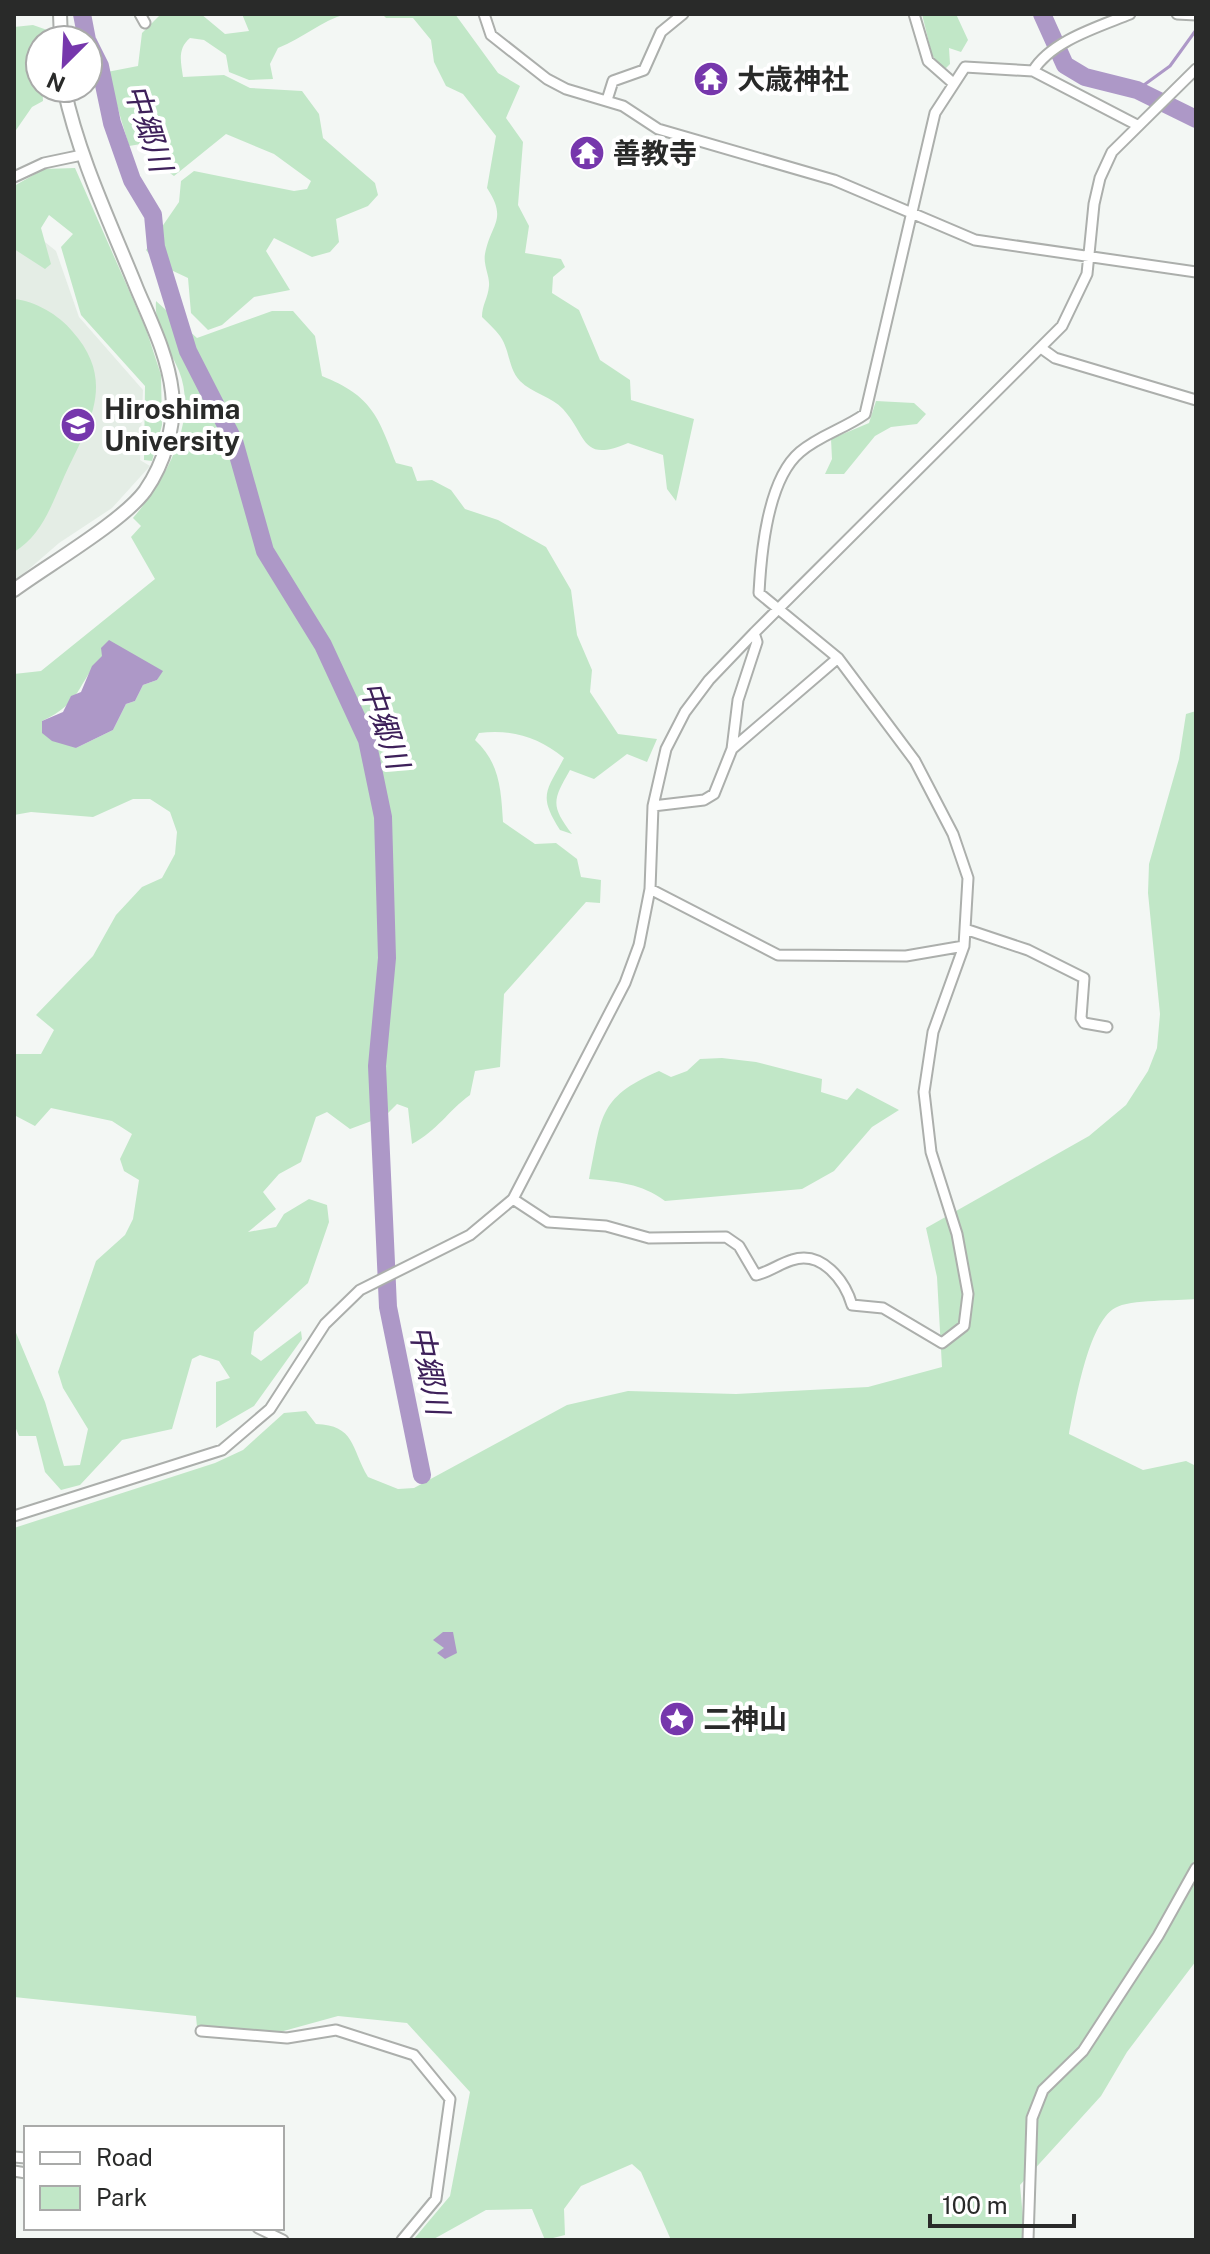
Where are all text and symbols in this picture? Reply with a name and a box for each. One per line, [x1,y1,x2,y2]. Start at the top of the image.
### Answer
north arrow [24,24,104,104]
temple icon: 大歳神社 [692,60,730,98]
place label: 大歳神社 [737,62,849,95]
text: N [43,67,69,98]
water label: 中郷川 [118,79,181,179]
temple icon: 善教寺 [568,134,606,172]
place label: 善教寺 [613,136,697,169]
place label: Hiroshima University [104,392,240,457]
school or university icon: Hiroshima University [59,406,97,444]
water label: 中郷川 [353,676,418,776]
water label: 中郷川 [403,1322,458,1420]
place icon: 二神山 [658,1700,696,1738]
place label: 二神山 [703,1702,787,1735]
legend [24,2126,284,2230]
text: Road [96,2143,153,2171]
scale bar [930,2178,1074,2228]
text: Park [96,2183,147,2211]
text: 100 m [942,2191,1008,2219]

